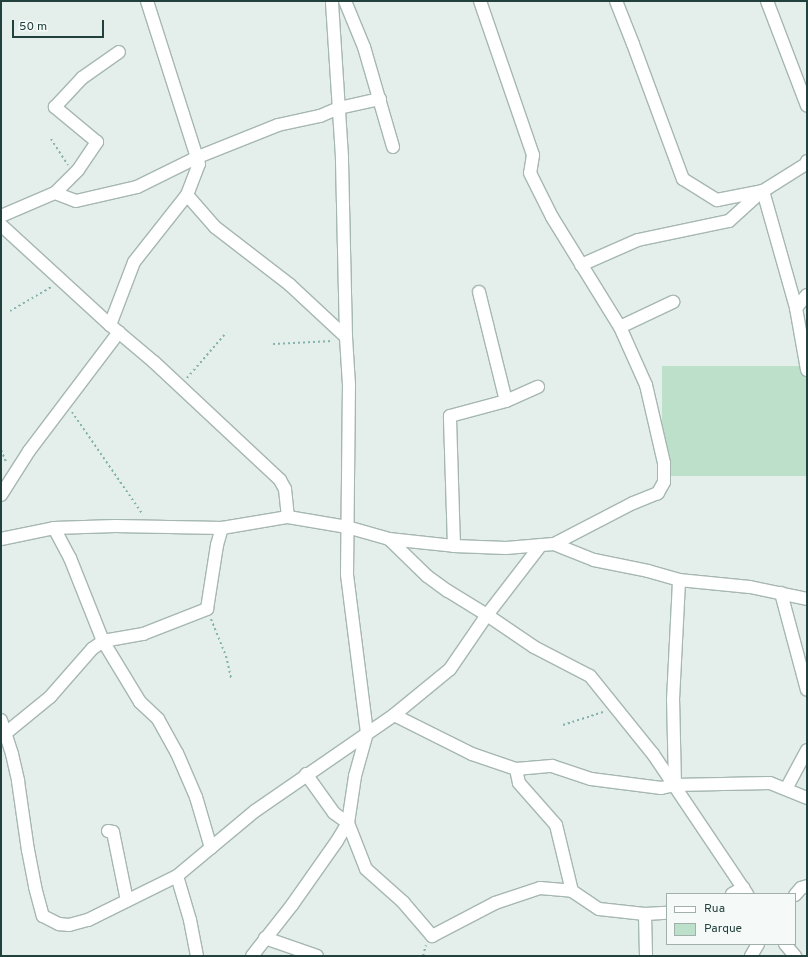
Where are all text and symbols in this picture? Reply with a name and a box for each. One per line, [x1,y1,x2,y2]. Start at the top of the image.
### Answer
scale bar [14,12,106,38]
text: 50 m [19,19,47,35]
legend [666,893,796,945]
text: Rua [704,901,725,917]
text: Parque [704,921,742,937]

